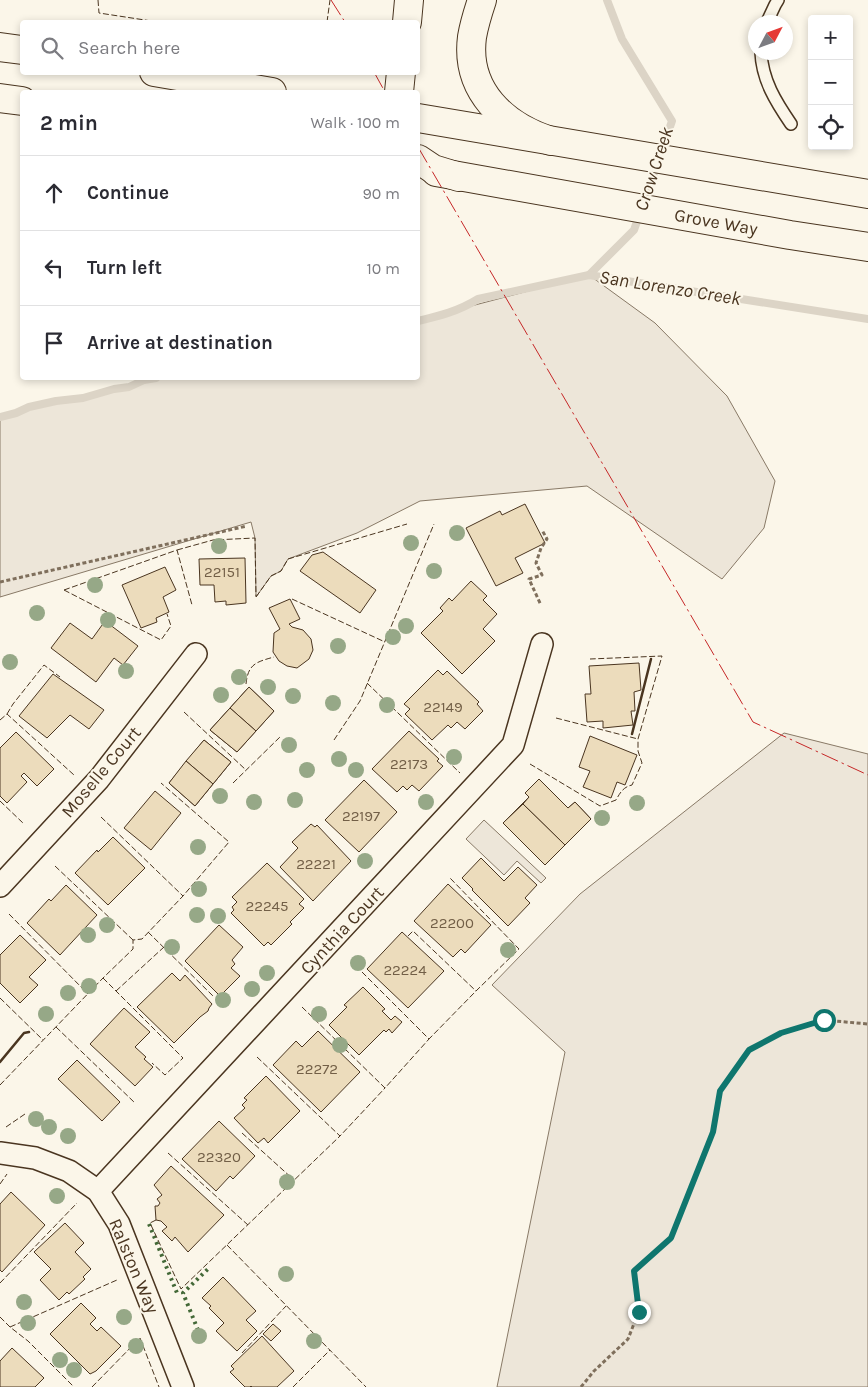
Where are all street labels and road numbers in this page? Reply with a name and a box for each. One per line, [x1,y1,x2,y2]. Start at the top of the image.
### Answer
street label: Grove Way [673,204,760,240]
street label: Moselle Court [56,722,146,822]
street label: Cynthia Court [296,881,389,979]
street label: Ralston Way [104,1215,164,1317]

